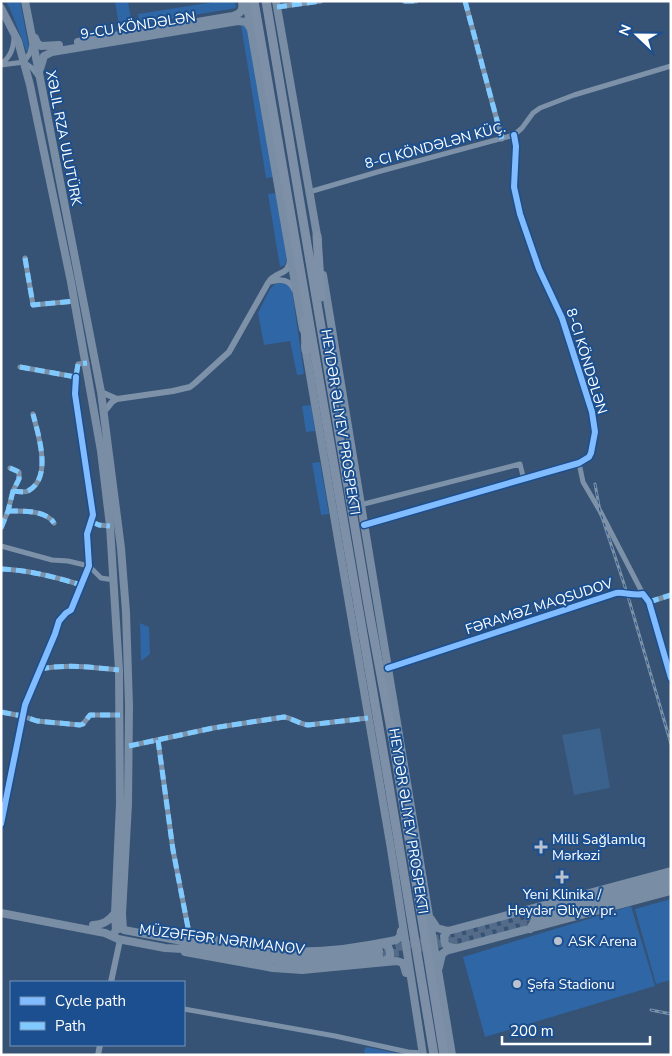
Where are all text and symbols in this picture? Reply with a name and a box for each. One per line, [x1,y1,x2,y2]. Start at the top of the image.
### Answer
street label: 9-CU KÖNDƏLƏN [79,7,197,44]
north arrow [612,10,662,60]
text: N [615,22,636,39]
street label: XƏLIL RZA ULUTÜRK [41,69,86,208]
street label: 8-CI KÖNDƏLƏN KÜÇ. [363,118,508,173]
street label: 8-CI KÖNDƏLƏN [561,306,612,416]
street label: HEYDƏR ƏLIYEV PROSPEKTI [316,328,365,516]
street label: FƏRAMƏZ MAQSUDOV [463,574,616,639]
street label: HEYDƏR ƏLIYEV PROSPEKTI [384,727,433,915]
place label: Milli Sağlamlıq Mərkəzi [552,830,646,865]
marker: Milli Sağlamlıq Mərkəzi [534,840,548,854]
marker: Yeni Klinika / Heydər Əliyev pr. [555,870,569,884]
place label: Yeni Klinika / Heydər Əliyev pr. [508,885,616,920]
street label: MÜZƏFFƏR NƏRIMANOV [138,920,306,959]
place label: ASK Arena [568,932,637,951]
marker: ASK Arena [552,935,564,947]
place label: Şəfa Stadionu [527,975,615,994]
marker: Şəfa Stadionu [511,978,523,990]
legend [10,981,185,1046]
text: Cycle path [55,991,126,1011]
scale bar [502,1014,650,1046]
text: Path [55,1016,86,1036]
text: 200 m [510,1021,554,1041]

